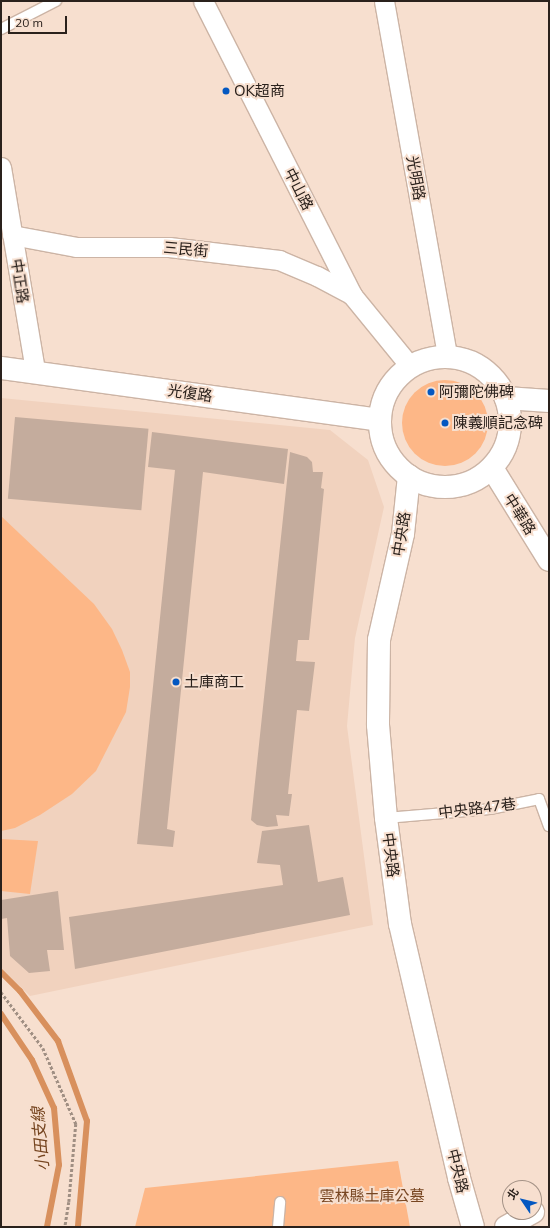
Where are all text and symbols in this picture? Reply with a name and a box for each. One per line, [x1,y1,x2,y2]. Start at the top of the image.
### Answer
scale bar [10,8,69,34]
text: 20 m [15,15,43,30]
place label: OK超商 [234,82,285,100]
marker: OK超商 [221,86,231,96]
street label: 光明路 [403,154,429,202]
street label: 中山路 [281,165,317,213]
street label: 三民街 [163,238,209,260]
street label: 中正路 [8,257,32,305]
street label: 光復路 [166,381,214,405]
place label: 阿彌陀佛碑 [439,383,514,401]
marker: 阿彌陀佛碑 [426,387,436,397]
place label: 陳義順記念碑 [453,414,543,432]
marker: 陳義順記念碑 [440,418,450,428]
street label: 中華路 [500,490,540,538]
street label: 中央路 [389,510,413,558]
place label: 土庫商工 [184,673,244,691]
marker: 土庫商工 [171,677,181,687]
street label: 中央路47巷 [437,794,517,822]
street label: 中央路 [379,832,403,878]
water label: 小田支線 [28,1106,52,1172]
street label: 中央路 [444,1147,472,1195]
north arrow [502,1180,542,1220]
text: 北 [504,1185,522,1202]
park label: 雲林縣土庫公墓 [320,1187,424,1205]

